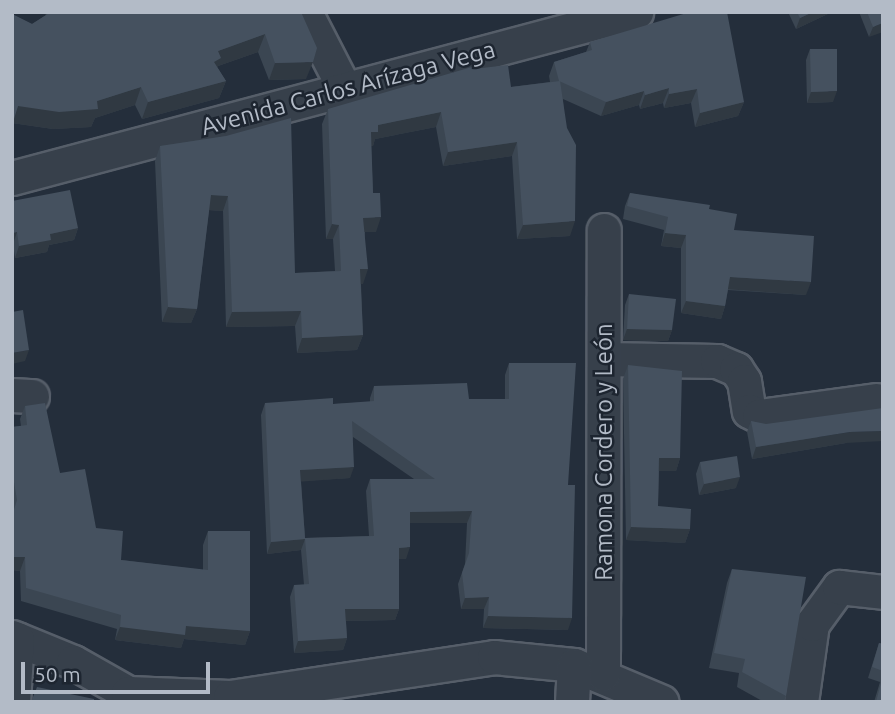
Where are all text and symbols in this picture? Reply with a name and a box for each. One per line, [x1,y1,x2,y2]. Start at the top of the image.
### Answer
street label: Avenida Carlos Arízaga Vega [198,35,498,141]
street label: Ramona Cordero y León [590,323,618,581]
scale bar [24,648,214,692]
text: 50 m [34,662,81,686]

